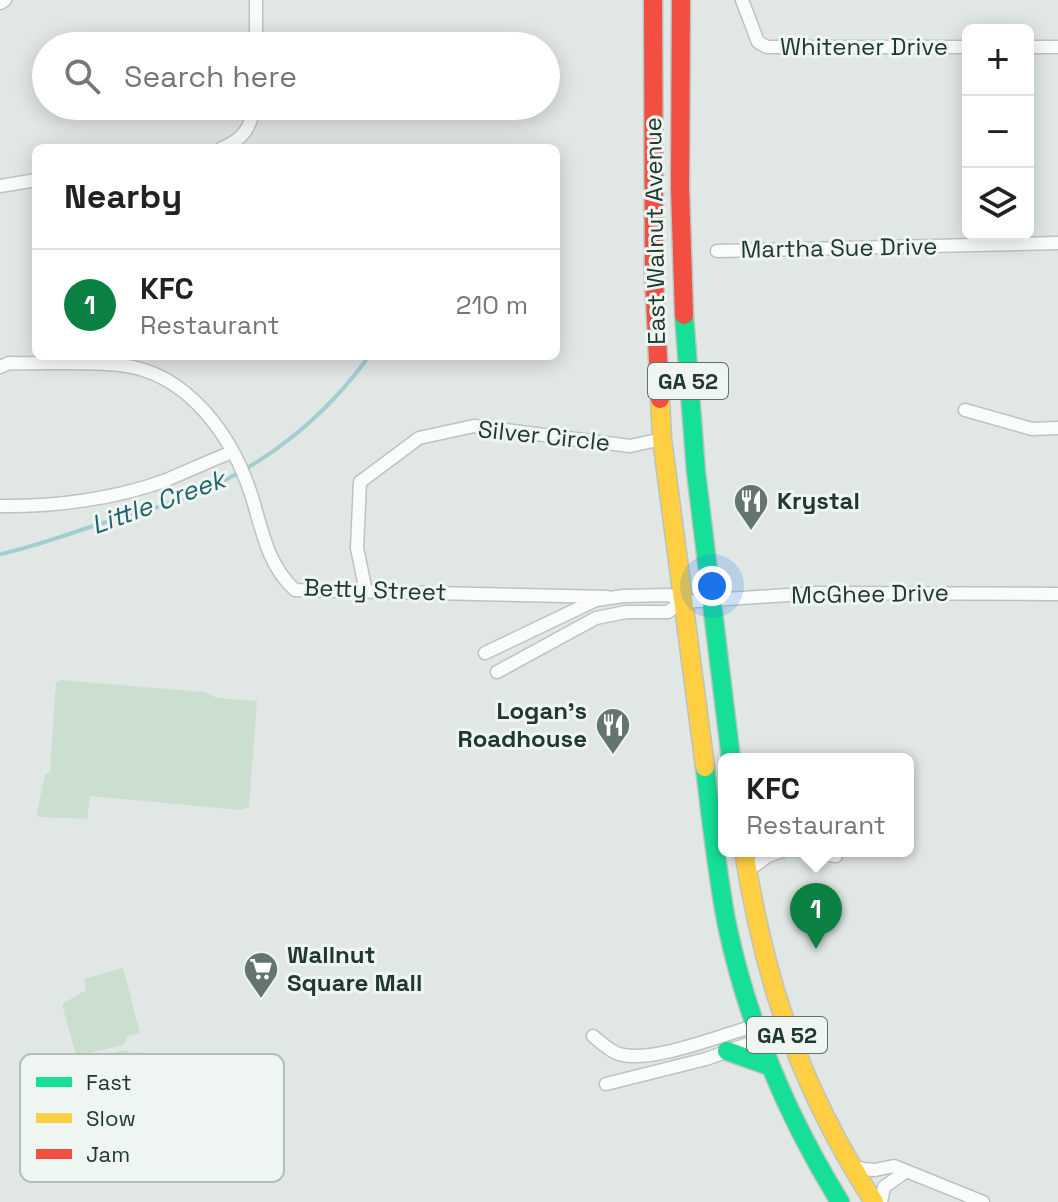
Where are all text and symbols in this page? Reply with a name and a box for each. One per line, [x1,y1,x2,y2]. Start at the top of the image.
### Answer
map controls [962,24,1034,240]
button: + [962,24,1034,96]
street label: Whitener Drive [780,31,948,62]
search box [32,32,560,120]
icon: search [60,54,104,98]
text: Search here [124,57,297,96]
button: − [962,96,1034,168]
street label: East Walnut Avenue [637,117,672,345]
button: layers [962,168,1034,240]
text: Nearby [64,175,182,218]
street label: Martha Sue Drive [740,230,938,265]
text: KFC [140,269,194,308]
text: 1 [84,288,96,322]
text: 210 m [456,288,528,322]
text: Restaurant [140,308,279,342]
road number: GA 52 [648,363,728,399]
street label: Silver Circle [476,413,612,458]
water label: Little Creek [86,461,232,542]
restaurant icon: Krystal [732,482,770,532]
place label: Krystal [777,485,860,516]
your location [692,566,732,606]
street label: Betty Street [303,572,447,607]
street label: McGhee Drive [791,577,949,610]
place label: Logan's Roadhouse [458,695,587,754]
restaurant icon: Logan's Roadhouse [594,706,632,756]
popup [718,753,914,857]
text: KFC [746,769,800,808]
text: Restaurant [746,808,886,842]
pin: 1 [790,883,842,949]
place label: Wallnut Square Mall [287,939,422,998]
supermarket icon: Wallnut Square Mall [242,950,280,1000]
road number: GA 52 [747,1017,827,1053]
legend [20,1054,284,1182]
text: Fast [86,1068,132,1096]
text: Slow [86,1104,136,1132]
text: Jam [86,1140,130,1168]

